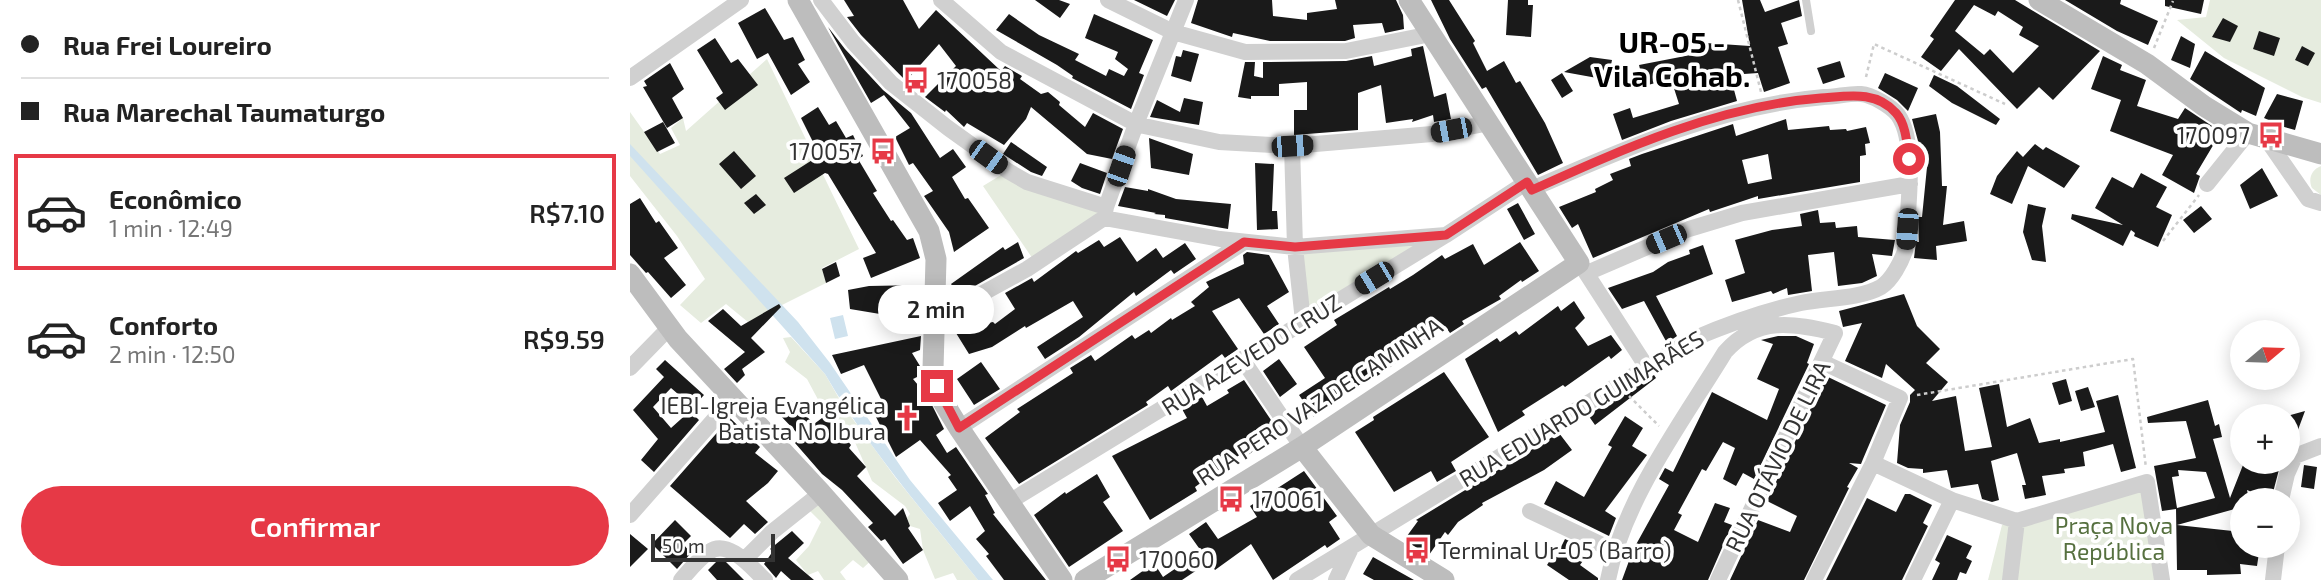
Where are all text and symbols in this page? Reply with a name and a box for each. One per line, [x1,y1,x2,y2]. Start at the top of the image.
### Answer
district label: UR-05 - Vila Cohab. [1594,23,1750,93]
text: Rua Frei Loureiro [63,29,272,60]
bus stop icon: 170058 [901,65,931,95]
place label: 170058 [937,66,1012,94]
text: Rua Marechal Taumaturgo [63,96,385,127]
car [1429,116,1474,144]
bus stop icon: 170097 [2256,120,2286,150]
place label: 170097 [2176,121,2250,149]
car [1271,134,1314,158]
bus stop icon: 170057 [868,136,898,166]
car [965,136,1012,178]
place label: 170057 [789,137,862,165]
car [1105,143,1138,189]
route start [1893,143,1925,175]
icon: car [25,181,88,244]
text: Econômico [109,183,242,214]
text: R$7.10 [529,197,605,228]
car [1896,207,1919,251]
text: 1 min · 12:49 [109,214,233,242]
car [1643,221,1690,257]
car [1351,258,1398,298]
callout: 2 min [879,284,995,334]
street label: RUA AZEVEDO CRUZ [1156,287,1346,421]
text: 2 min [907,295,965,323]
icon: car [25,307,88,370]
text: Conforto [109,309,218,340]
street label: RUA PERO VAZ DE CAMINHA [1191,311,1448,491]
north arrow [2230,320,2300,390]
map controls [2230,320,2300,558]
text: R$9.59 [523,323,605,354]
street label: RUA EDUARDO GUIMARÃES [1454,324,1708,492]
text: 2 min · 12:50 [109,340,236,368]
street label: RUA OTÁVIO DE LIRA [1719,355,1836,556]
route end [921,370,953,402]
place label: IEBI-Igreja Evangélica Batista No Ibura [660,391,886,445]
church icon: IEBI-Igreja Evangélica Batista No Ibura [892,403,922,433]
button: + [2230,404,2300,474]
bus stop icon: 170061 [1216,484,1246,514]
place label: 170061 [1252,485,1323,513]
button: Confirmar [21,486,609,566]
button: − [2230,488,2300,558]
park label: Praça Nova República [2055,511,2173,565]
scale bar [651,531,775,563]
text: 50 m [662,534,705,557]
bus stop icon: Terminal Ur-05 (Barro) [1402,535,1432,565]
place label: Terminal Ur-05 (Barro) [1438,536,1672,564]
bus stop icon: 170060 [1103,544,1133,574]
place label: 170060 [1139,545,1215,573]

